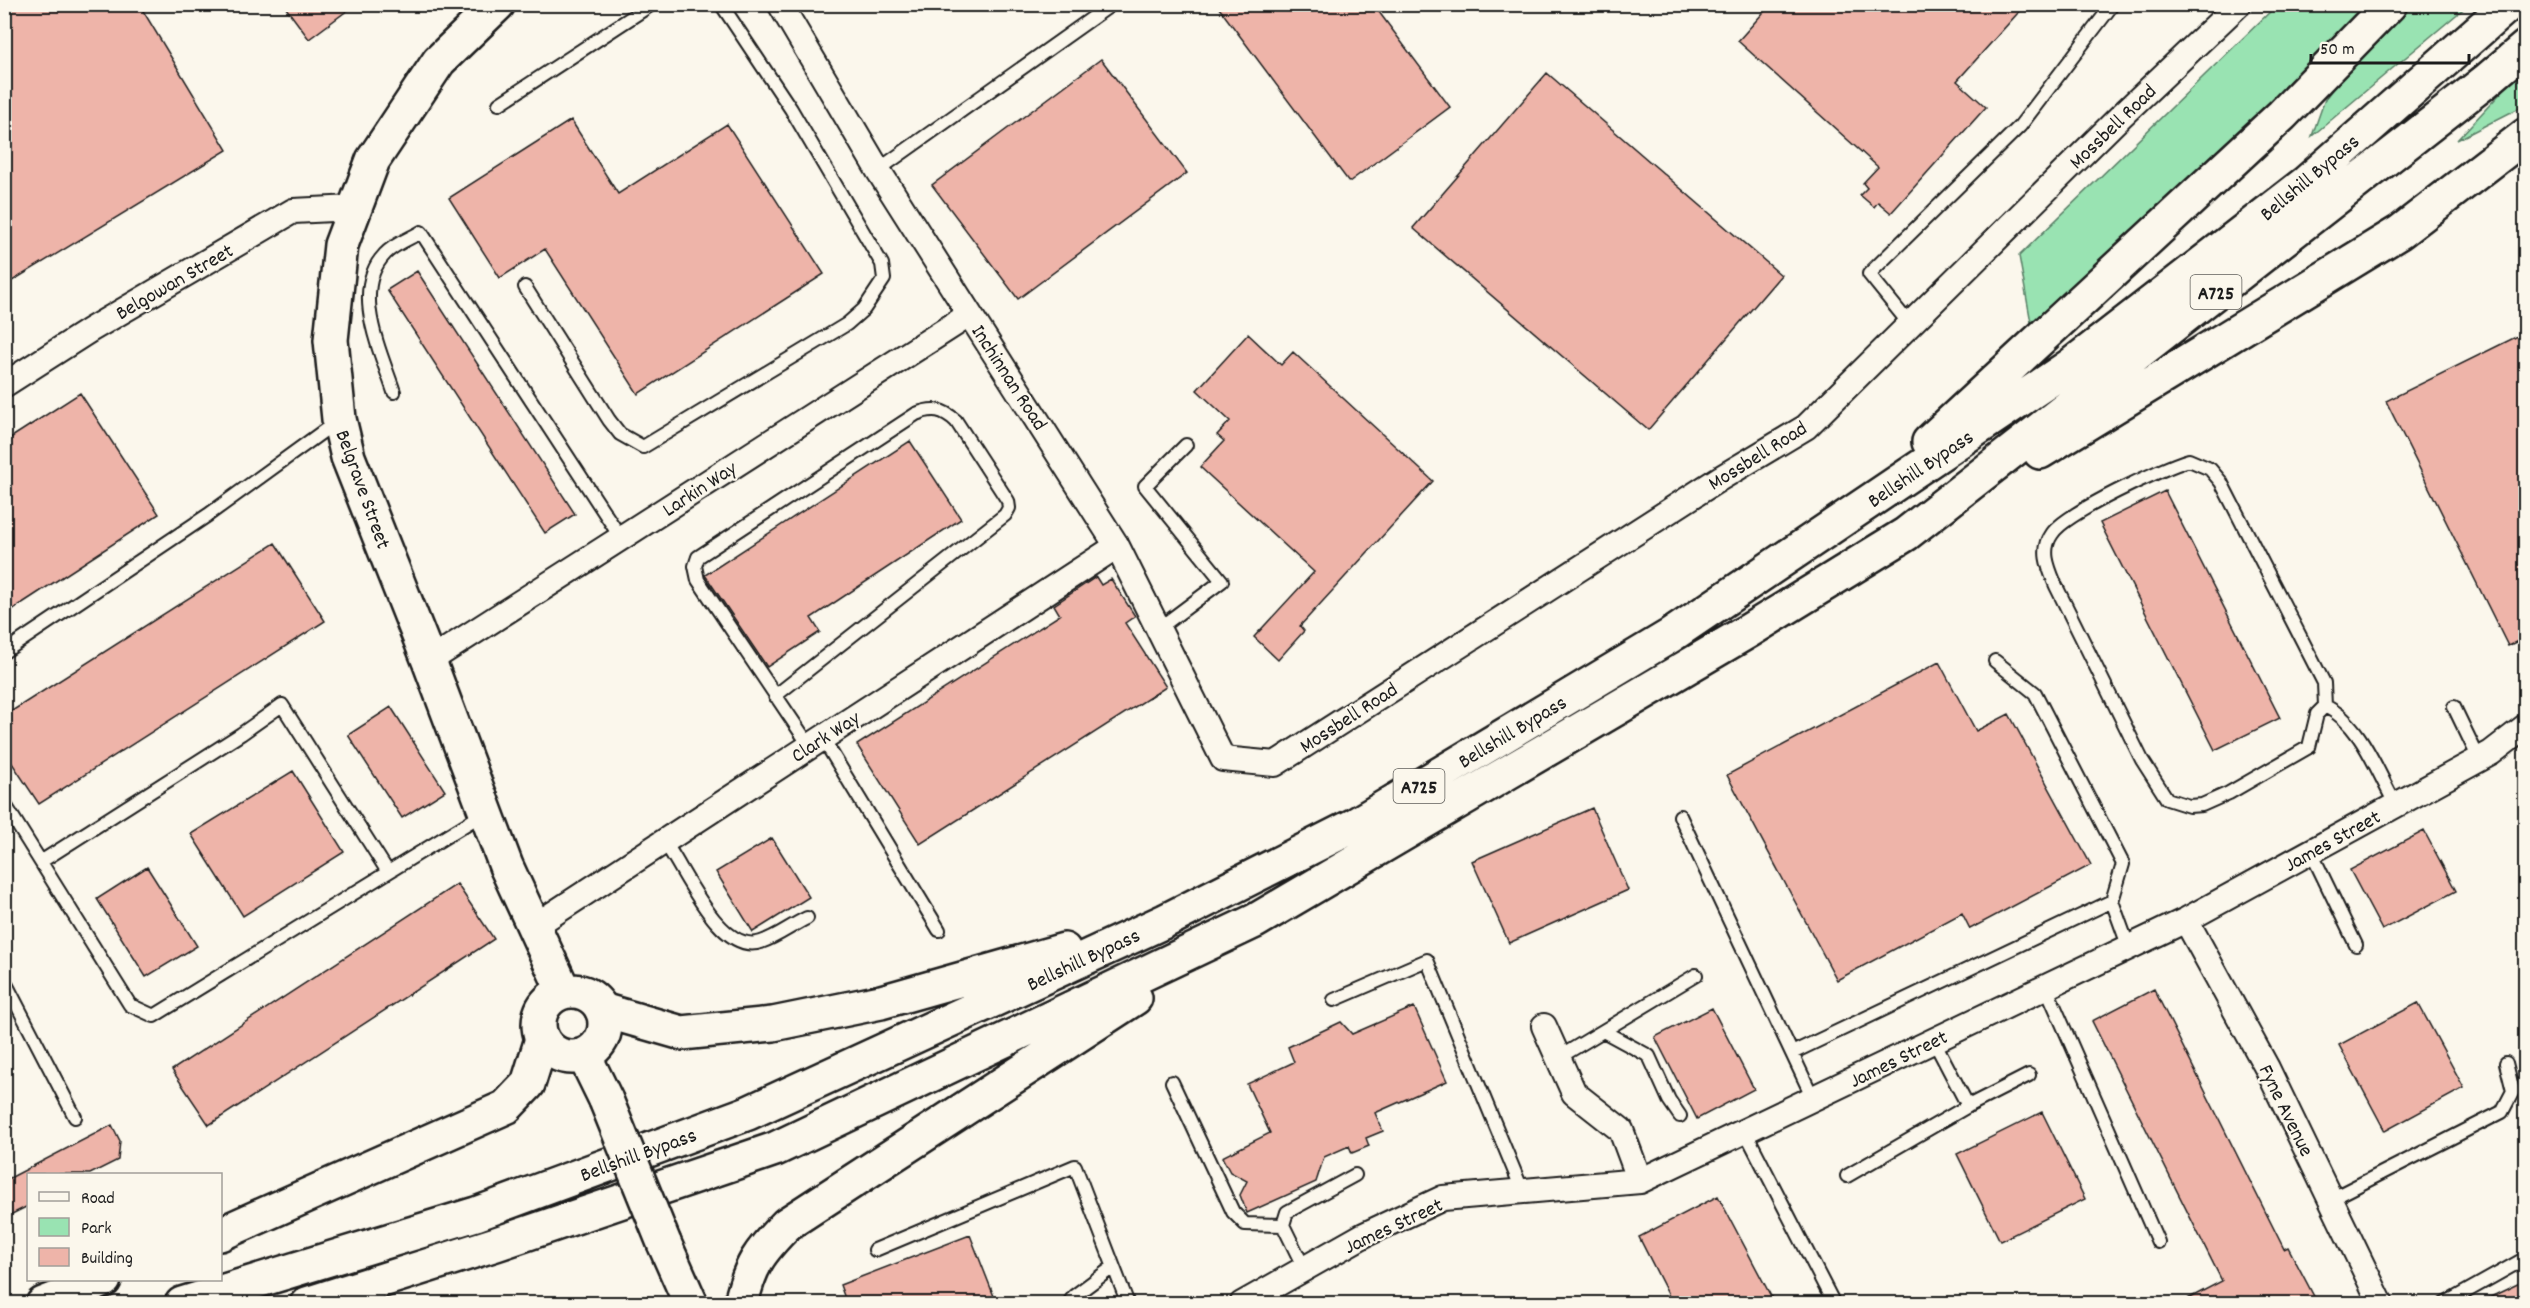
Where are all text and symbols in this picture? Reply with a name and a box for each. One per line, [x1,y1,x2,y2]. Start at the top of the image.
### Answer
scale bar [2311,27,2468,65]
text: 50 m [2320,38,2355,63]
street label: Mossbell Road [2063,79,2165,178]
street label: Bellshill Bypass [2255,129,2367,230]
street label: Belgowan Street [111,238,240,330]
road number: A725 [2190,275,2242,309]
street label: Inchinnan Road [962,320,1053,438]
street label: Mossbell Road [1703,415,1814,500]
street label: Bellshill Bypass [1863,424,1981,517]
street label: Belgrave Street [326,426,397,554]
street label: Larkin Way [657,455,744,526]
street label: Mossbell Road [1295,677,1405,763]
street label: Bellshill Bypass [1454,689,1574,778]
street label: Clark Way [786,705,867,772]
road number: A725 [1394,769,1444,803]
street label: James Street [2280,804,2387,881]
street label: Bellshill Bypass [1023,922,1146,1001]
street label: James Street [1845,1024,1954,1097]
street label: Fyne Avenue [2249,1060,2320,1162]
street label: Bellshill Bypass [577,1122,701,1192]
legend [27,1173,222,1281]
text: Road [81,1187,115,1212]
street label: James Street [1340,1192,1449,1264]
text: Park [81,1217,112,1242]
text: Building [81,1247,133,1272]

